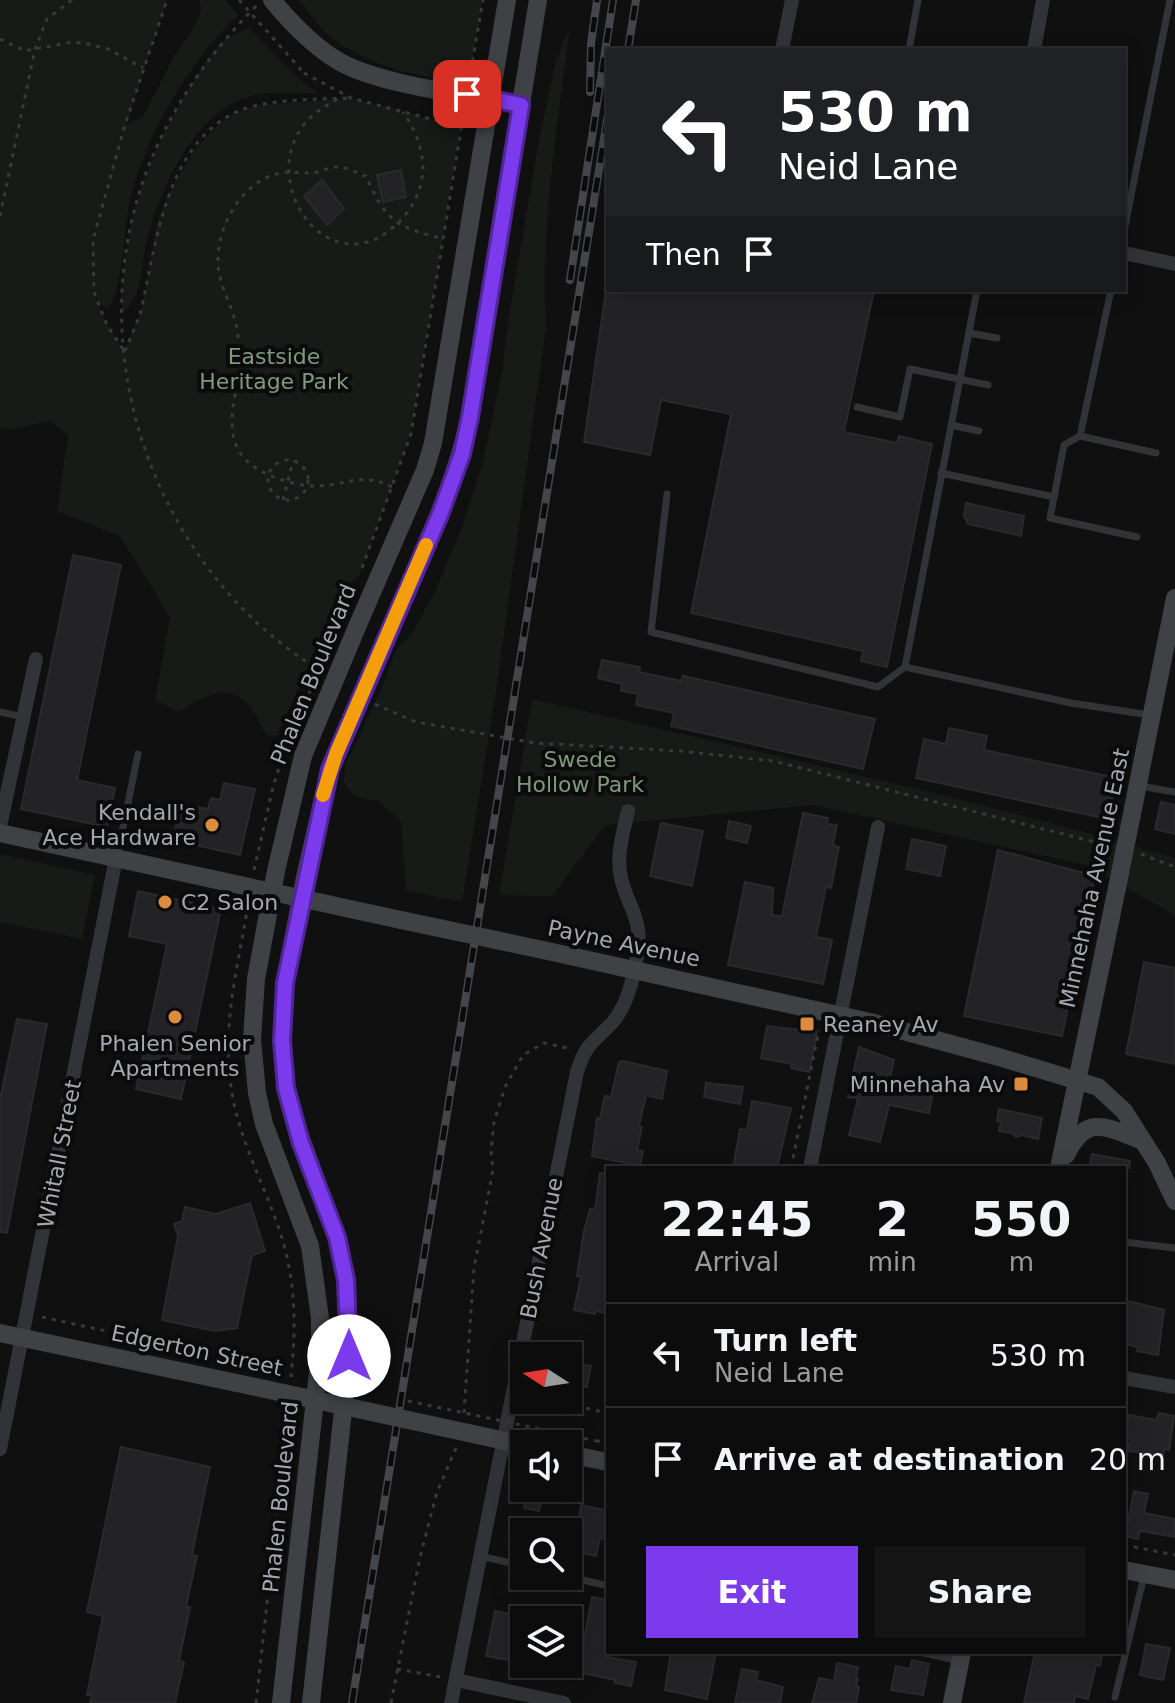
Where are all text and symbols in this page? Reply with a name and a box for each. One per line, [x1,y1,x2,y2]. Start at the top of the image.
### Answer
pin [433,60,501,128]
icon: arrive [445,72,489,116]
text: 530 m [778,79,973,144]
icon: left [646,80,750,184]
text: Neid Lane [778,146,958,187]
icon: arrive [737,232,781,276]
text: Then [646,237,721,272]
park label: Eastside Heritage Park [199,344,349,394]
street label: Phalen Boulevard [266,580,361,768]
street label: Minnehaha Avenue East [1055,746,1134,1010]
park label: Swede Hollow Park [516,747,644,797]
place label: Kendall's Ace Hardware [42,800,196,850]
marker: Kendall's Ace Hardware [203,816,221,834]
place label: C2 Salon [181,890,278,915]
marker: C2 Salon [156,893,174,911]
street label: Payne Avenue [545,915,702,972]
marker: Phalen Senior Apartments [166,1008,184,1026]
place label: Reaney Av [823,1012,939,1037]
marker: Reaney Av [798,1015,816,1033]
place label: Phalen Senior Apartments [99,1031,252,1081]
place label: Minnehaha Av [850,1072,1005,1097]
marker: Minnehaha Av [1012,1075,1030,1093]
street label: Whitall Street [33,1078,86,1230]
street label: Bush Avenue [516,1175,567,1321]
text: 22:45 [660,1191,813,1247]
text: 2 [876,1191,909,1247]
text: 550 [971,1191,1071,1247]
text: Arrival [695,1247,779,1277]
text: min [868,1247,917,1277]
text: m [1009,1247,1034,1277]
position arrow [307,1314,391,1398]
street label: Edgerton Street [109,1320,285,1381]
text: Turn left [714,1323,857,1358]
icon: left [646,1333,690,1377]
text: 530 m [990,1338,1086,1373]
north arrow [510,1342,582,1414]
map controls [510,1342,582,1678]
text: Neid Lane [714,1358,844,1388]
street label: Phalen Boulevard [258,1400,303,1594]
button: sound [510,1430,582,1502]
icon: arrive [646,1437,690,1481]
text: Arrive at destination [714,1442,1065,1477]
text: 20 m [1089,1442,1166,1477]
button: search [510,1518,582,1590]
button: Exit [646,1546,858,1638]
button: Share [874,1546,1086,1638]
button: layers [510,1606,582,1678]

